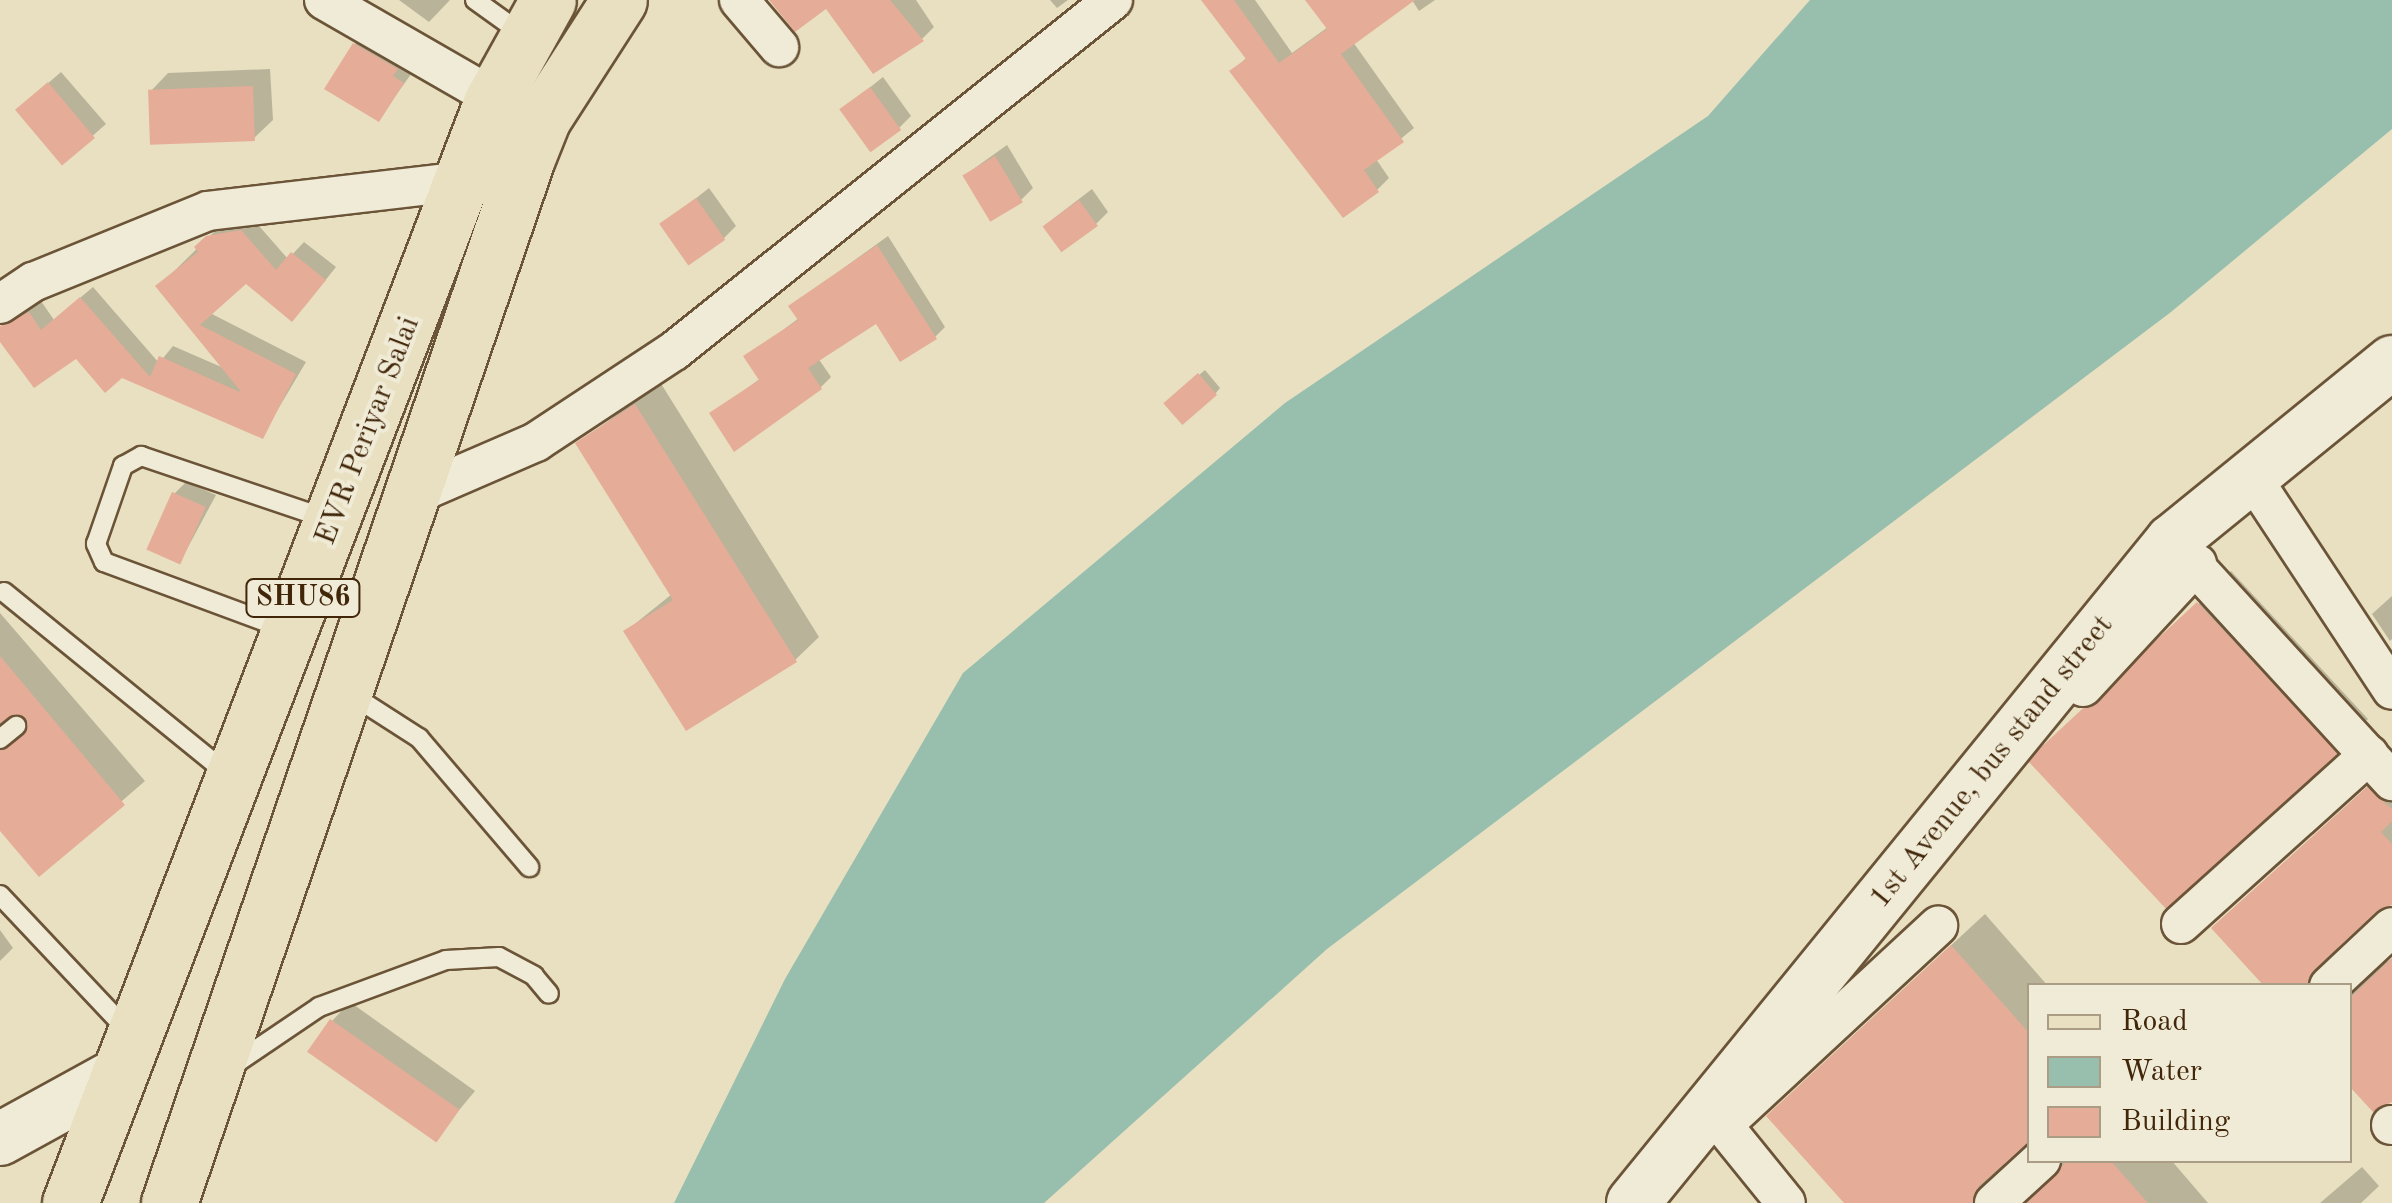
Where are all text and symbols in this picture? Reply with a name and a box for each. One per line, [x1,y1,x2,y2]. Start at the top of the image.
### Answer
street label: EVR Periyar Salai [308,312,428,550]
road number: SHU86 [243,575,363,621]
street label: 1st Avenue, bus stand street [1863,608,2121,916]
legend [2027,983,2352,1163]
text: Road [2121,1007,2188,1037]
text: Water [2121,1057,2202,1087]
text: Building [2121,1107,2230,1137]

